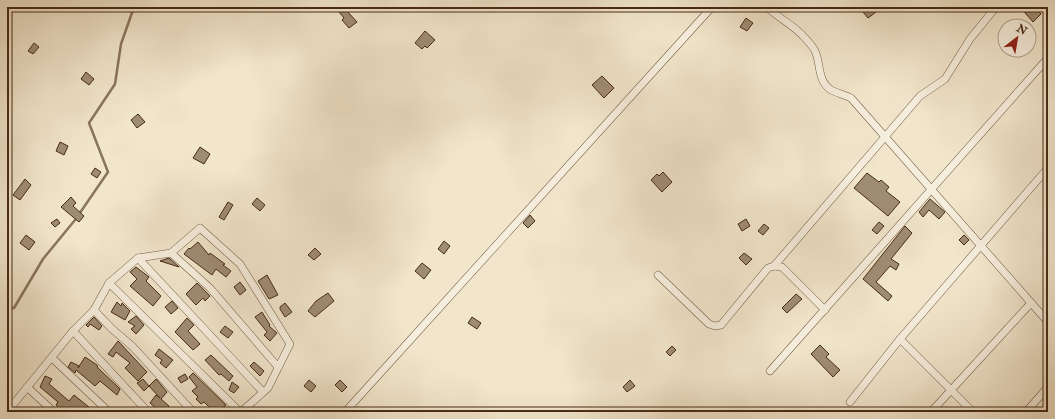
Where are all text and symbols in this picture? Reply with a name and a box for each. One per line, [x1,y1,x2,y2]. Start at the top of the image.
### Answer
north arrow [997,18,1037,58]
text: N [1013,21,1030,39]

